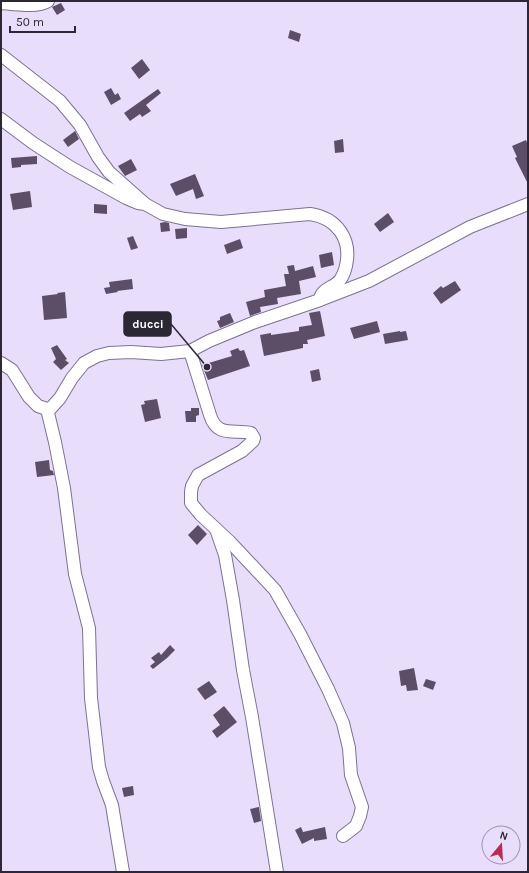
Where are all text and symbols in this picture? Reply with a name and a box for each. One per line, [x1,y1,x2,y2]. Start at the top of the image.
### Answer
scale bar [10,8,75,34]
text: 50 m [16,15,44,29]
callout: ducci [124,312,171,336]
text: ducci [132,317,164,331]
north arrow [481,825,521,865]
text: N [498,829,510,843]

